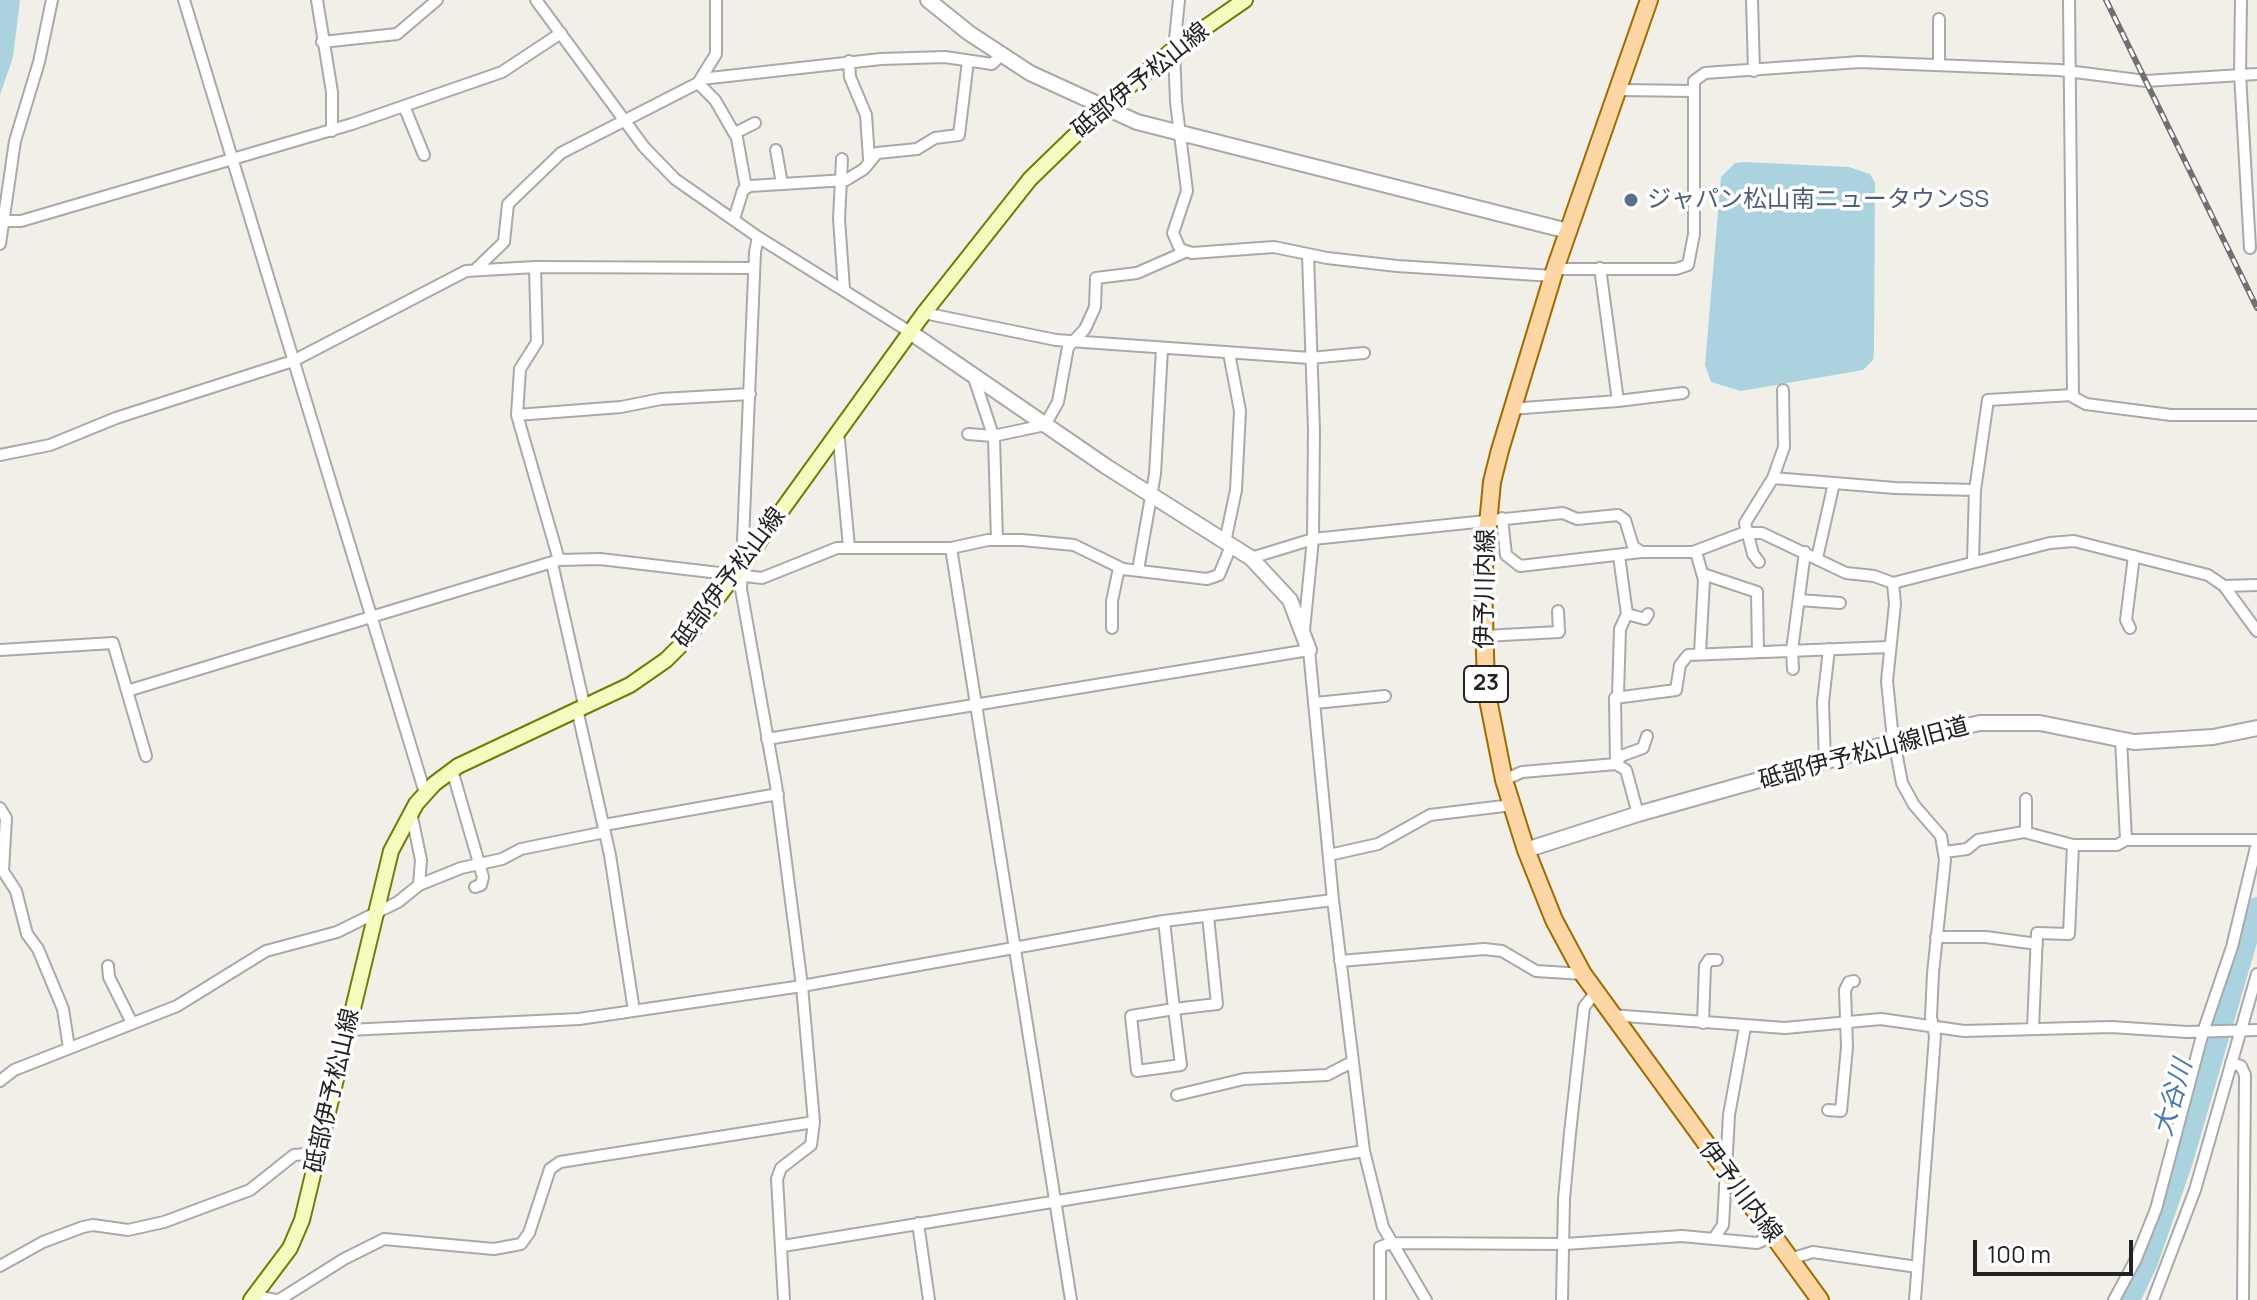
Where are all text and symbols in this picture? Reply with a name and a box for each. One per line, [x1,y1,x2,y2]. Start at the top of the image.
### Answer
street label: 砥部伊予松山線 [1067,17,1215,145]
place label: ジャパン松山南ニュータウンSS [1647,186,1989,214]
marker: ジャパン松山南ニュータウンSS [1622,191,1640,209]
street label: 砥部伊予松山線 [668,502,792,654]
street label: 伊予川内線 [1471,529,1501,649]
road number: 23 [1464,666,1508,702]
street label: 砥部伊予松山線旧道 [1756,712,1972,796]
street label: 砥部伊予松山線 [300,1006,366,1176]
water label: 大谷川 [2148,1056,2200,1140]
street label: 伊予川内線 [1692,1135,1788,1249]
scale bar [1977,1224,2137,1274]
text: 100 m [1987,1237,2051,1270]

